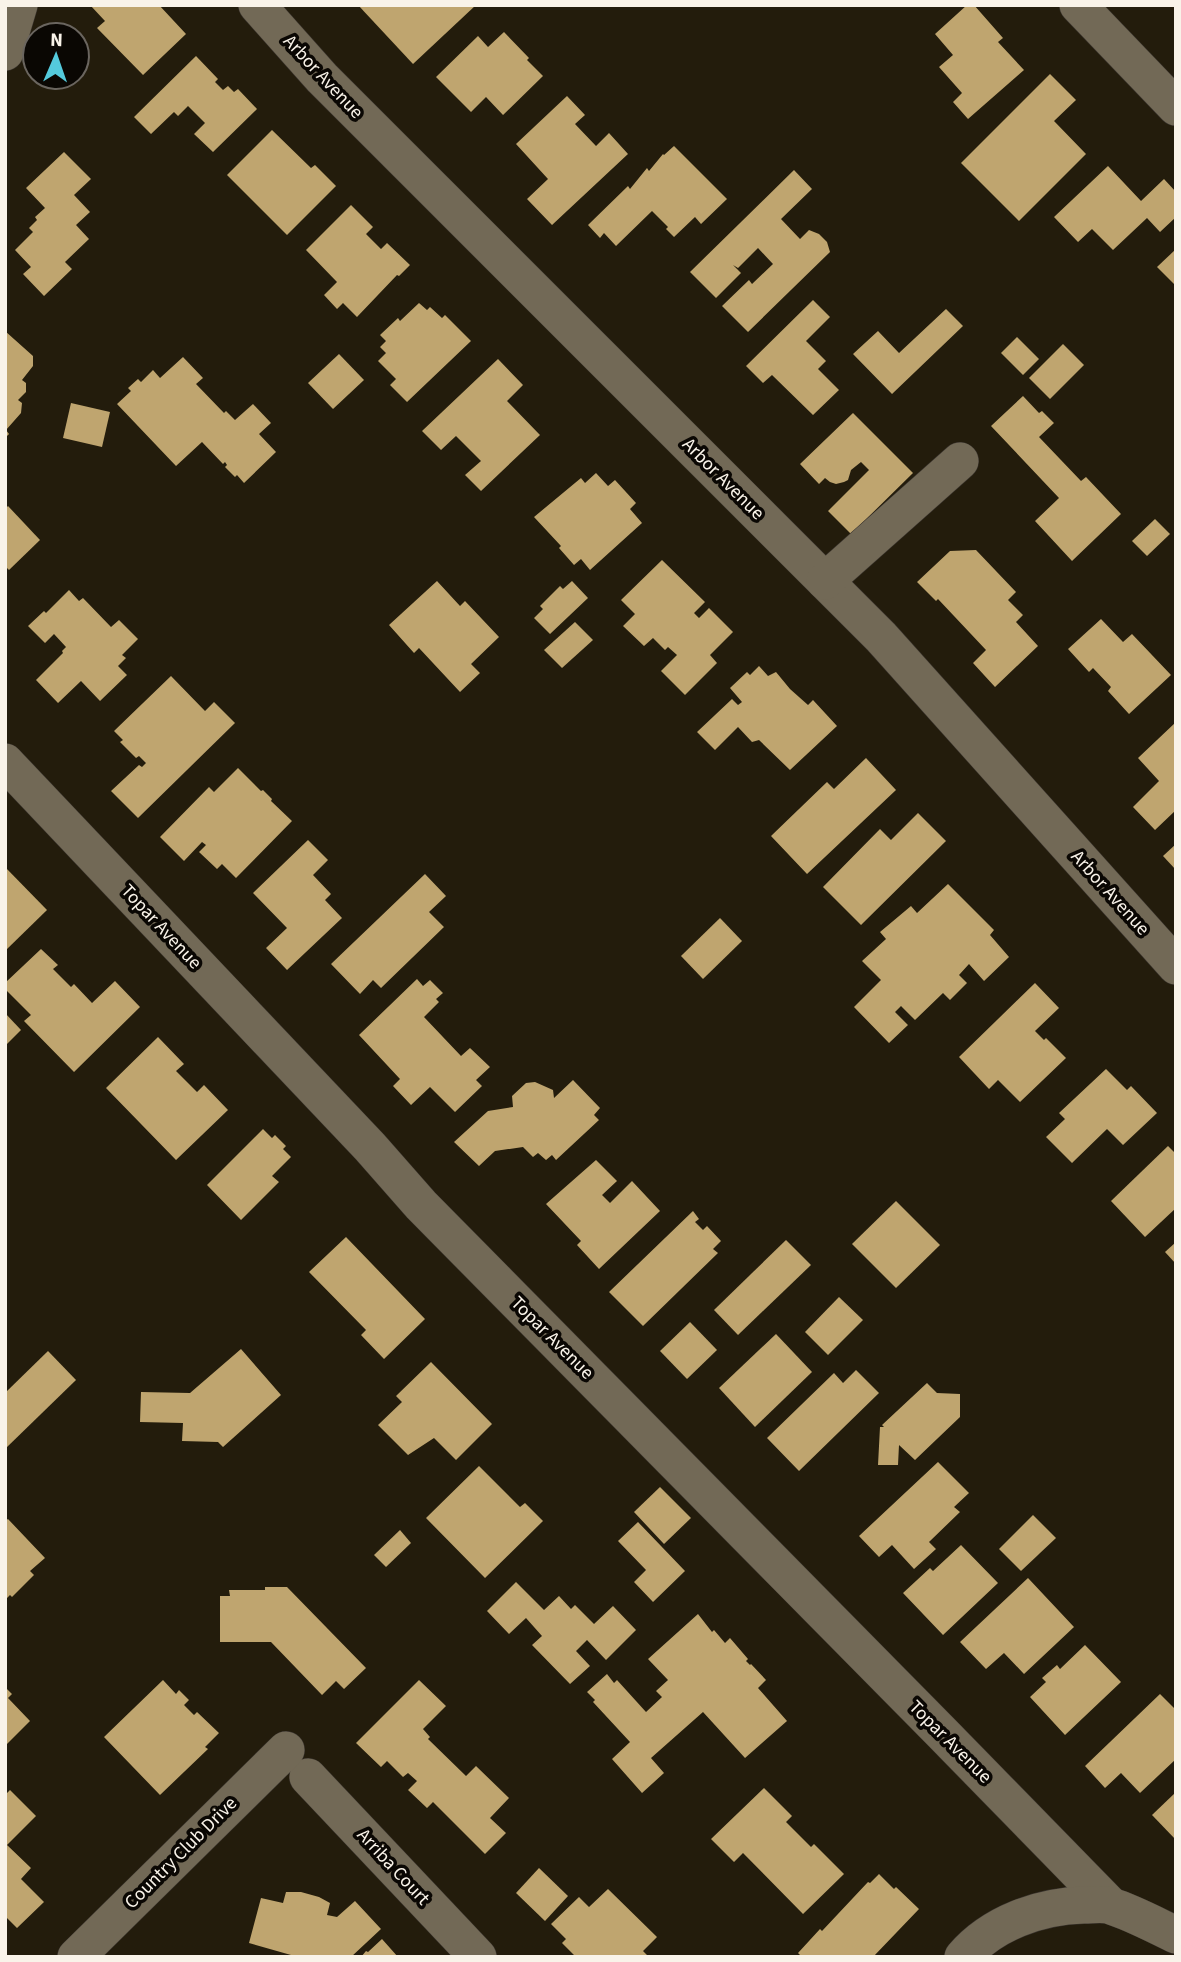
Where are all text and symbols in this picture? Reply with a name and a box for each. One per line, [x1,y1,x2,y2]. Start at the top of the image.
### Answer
north arrow [21,21,91,91]
text: N [50,27,63,54]
street label: Arbor Avenue [277,29,369,125]
street label: Arbor Avenue [676,432,770,526]
street label: Arbor Avenue [1064,844,1156,942]
street label: Topar Avenue [114,878,208,976]
street label: Topar Avenue [504,1290,600,1386]
street label: Topar Avenue [902,1694,998,1790]
street label: Country Club Drive [119,1791,243,1915]
street label: Arriba Court [350,1823,436,1912]

